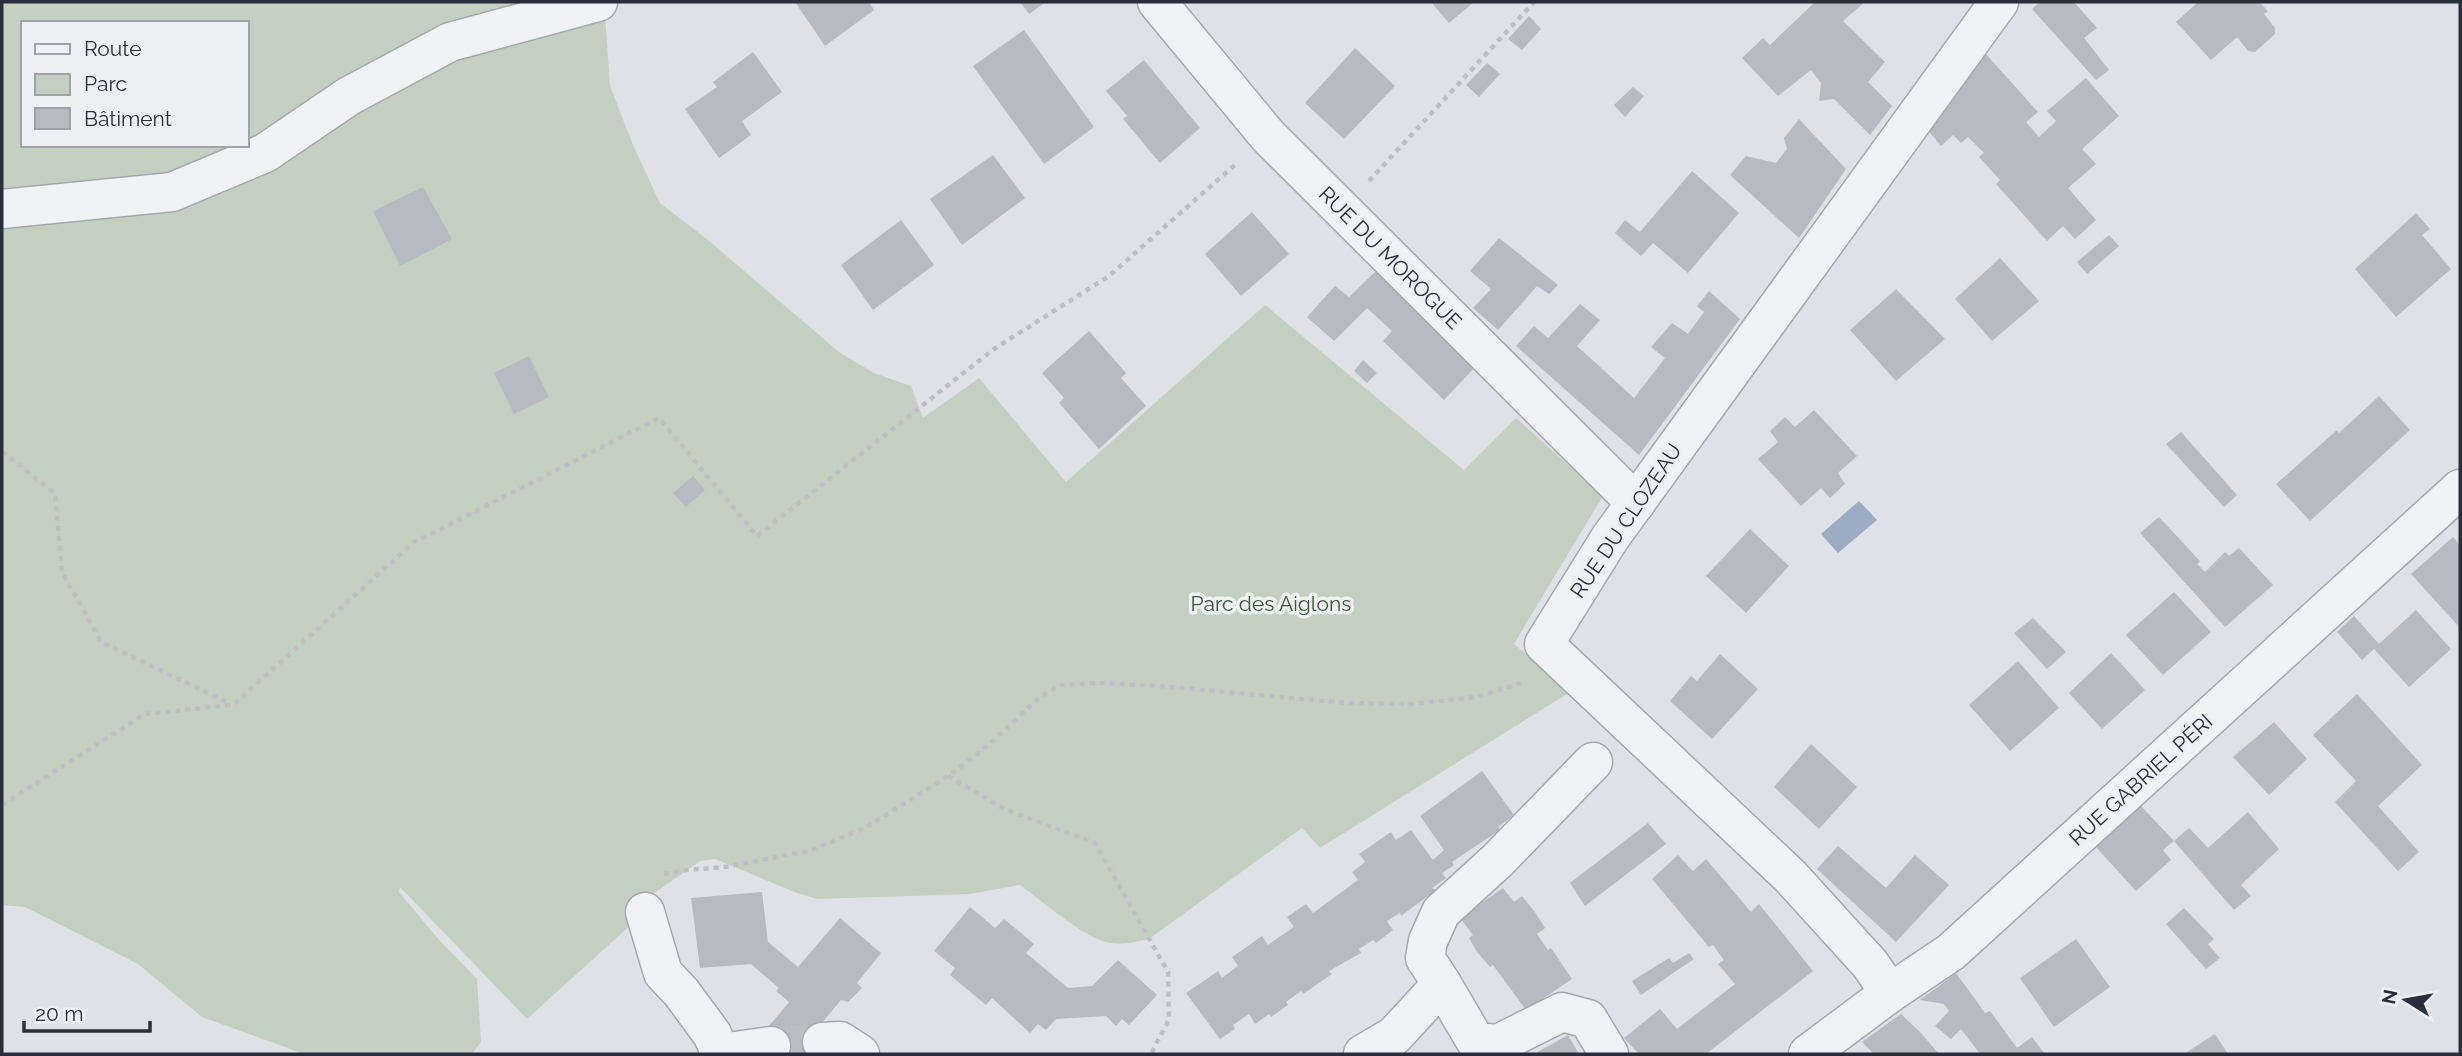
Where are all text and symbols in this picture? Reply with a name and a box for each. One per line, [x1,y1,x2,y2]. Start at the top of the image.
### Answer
legend [21,21,248,147]
text: Route [84,36,142,61]
text: Parc [84,71,127,96]
text: Bâtiment [84,106,172,131]
street label: RUE DU MOROGUE [1314,181,1467,334]
street label: RUE DU CLOZEAU [1565,439,1687,603]
park label: Parc des Aiglons [1191,591,1351,616]
street label: RUE GABRIEL PÉRI [2064,709,2218,851]
north arrow [2371,965,2441,1035]
text: N [2377,988,2401,1006]
scale bar [24,990,150,1034]
text: 20 m [35,1001,83,1026]

